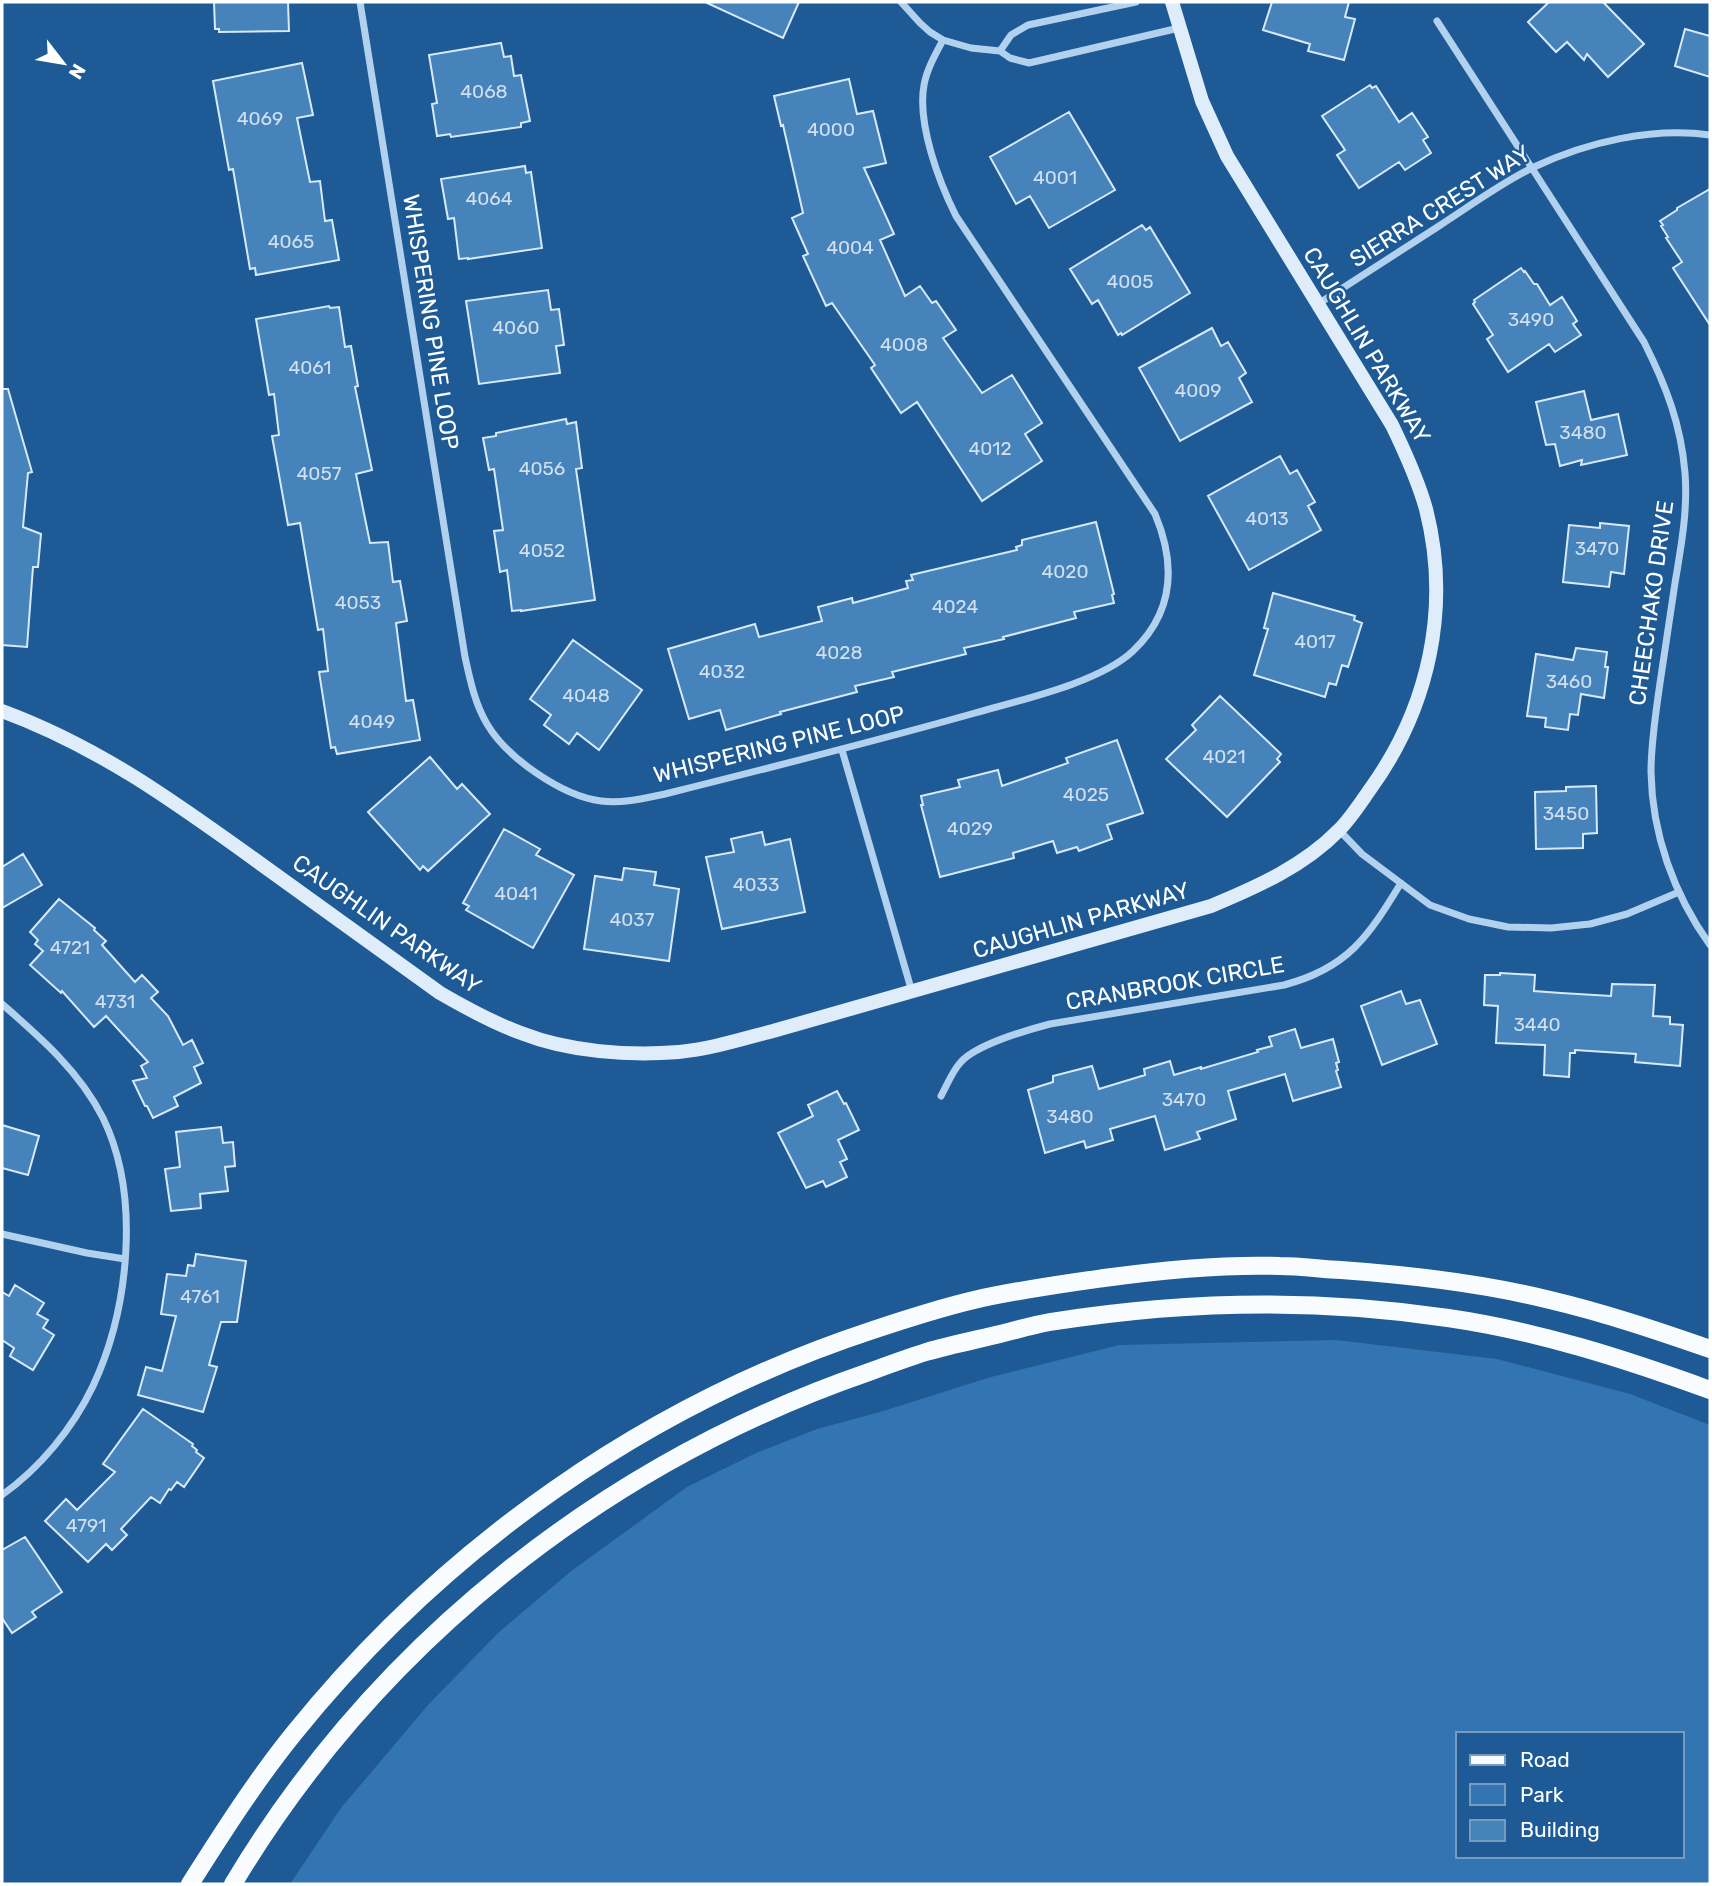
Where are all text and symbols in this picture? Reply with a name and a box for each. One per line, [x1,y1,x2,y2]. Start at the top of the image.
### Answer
north arrow [28,28,98,98]
text: N [64,60,91,83]
house number: 4068 [460,80,508,103]
house number: 4069 [237,107,283,130]
house number: 4000 [807,118,855,141]
street label: SIERRA CREST WAY [1344,139,1536,273]
house number: 4001 [1033,166,1077,189]
house number: 4064 [465,187,513,210]
street label: WHISPERING PINE LOOP [397,192,465,452]
house number: 4065 [268,230,314,253]
house number: 4004 [826,236,874,259]
street label: CAUGHLIN PARKWAY [1297,242,1437,448]
house number: 4005 [1106,270,1154,293]
house number: 3490 [1508,308,1554,331]
house number: 4060 [492,316,540,339]
house number: 4008 [880,333,928,356]
house number: 4061 [289,356,332,379]
house number: 4009 [1174,379,1222,402]
house number: 3480 [1559,421,1607,444]
house number: 4012 [968,437,1012,460]
house number: 4056 [519,457,565,480]
house number: 4057 [297,462,342,485]
street label: CHEECHAKO DRIVE [1623,499,1679,707]
house number: 4013 [1245,507,1289,530]
house number: 3470 [1575,537,1619,560]
house number: 4052 [519,539,565,562]
house number: 4020 [1041,560,1089,583]
house number: 4053 [335,591,381,614]
house number: 4024 [932,595,979,618]
house number: 4017 [1294,630,1336,653]
house number: 4028 [815,641,863,664]
house number: 4032 [699,660,745,683]
house number: 3460 [1546,670,1592,693]
house number: 4048 [562,684,610,707]
street label: WHISPERING PINE LOOP [650,699,908,789]
house number: 4049 [349,710,395,733]
house number: 4021 [1202,745,1246,768]
house number: 4025 [1063,783,1109,806]
house number: 3450 [1543,802,1589,825]
house number: 4029 [947,817,993,840]
street label: CAUGHLIN PARKWAY [287,848,487,1000]
house number: 4033 [733,873,779,896]
street label: CAUGHLIN PARKWAY [970,876,1193,964]
house number: 4041 [494,882,538,905]
house number: 4037 [609,908,655,931]
house number: 4721 [50,936,90,959]
street label: CRANBROOK CIRCLE [1064,950,1286,1016]
house number: 4731 [95,990,135,1013]
house number: 3440 [1513,1013,1561,1036]
house number: 3470 [1162,1088,1206,1111]
house number: 3480 [1046,1105,1094,1128]
house number: 4761 [180,1285,220,1308]
house number: 4791 [66,1514,106,1537]
legend [1456,1732,1684,1858]
text: Road [1520,1747,1570,1772]
text: Park [1520,1782,1564,1807]
text: Building [1520,1817,1600,1842]

